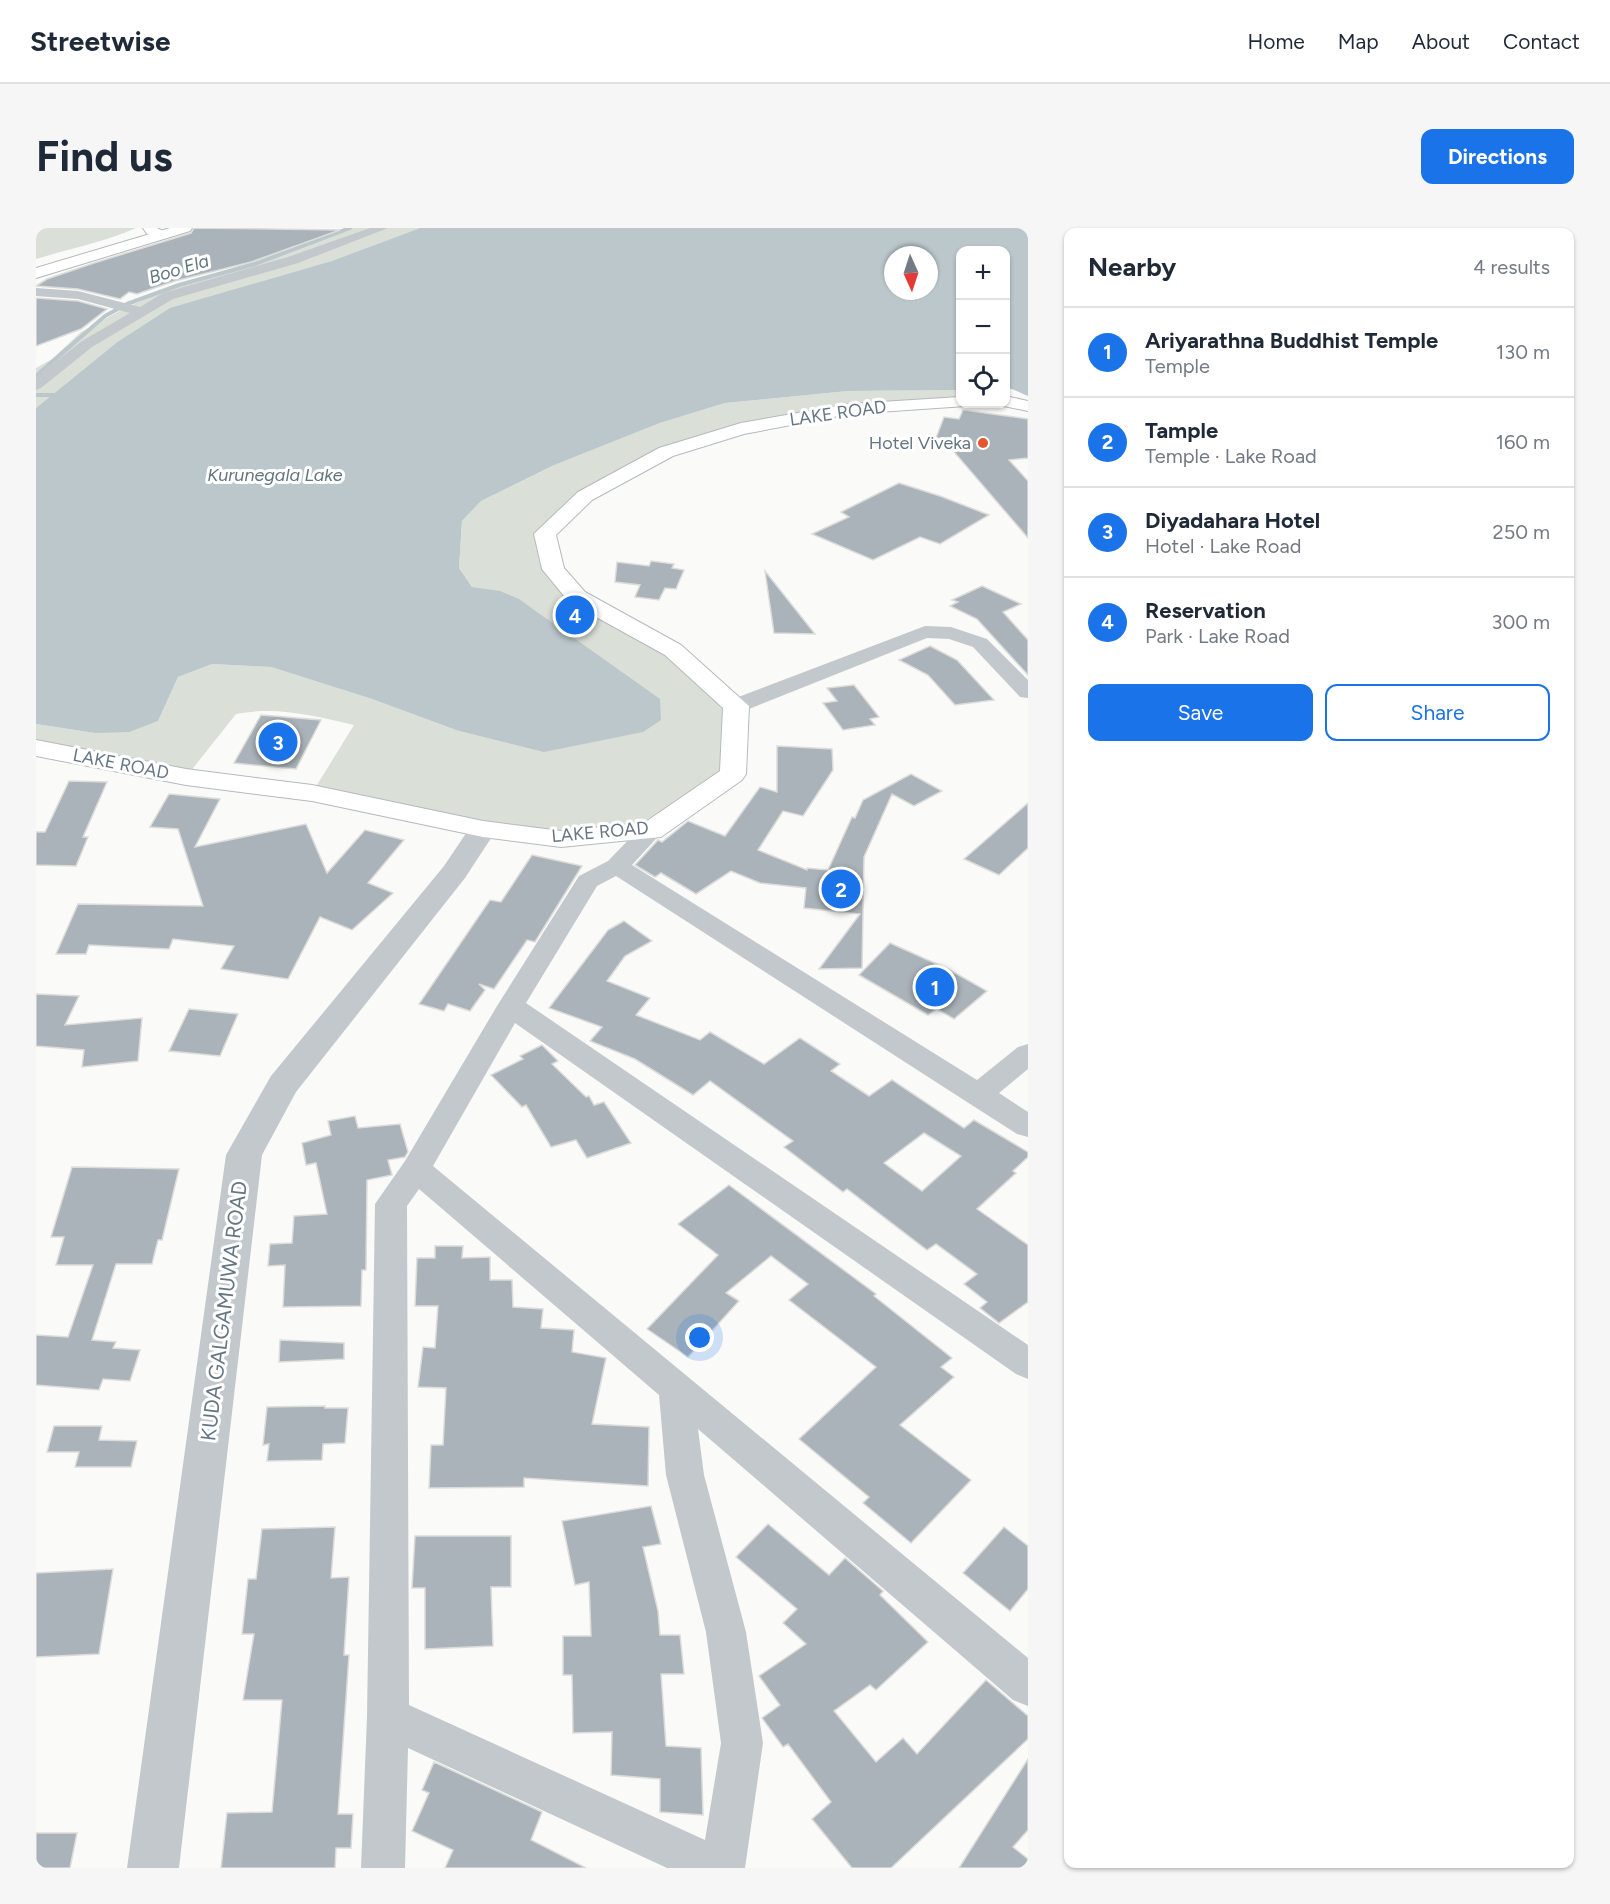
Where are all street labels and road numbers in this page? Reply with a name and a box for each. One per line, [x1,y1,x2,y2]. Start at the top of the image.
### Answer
street label: LAKE ROAD [788,395,888,431]
street label: LAKE ROAD [71,744,171,784]
street label: LAKE ROAD [551,817,649,847]
street label: KUDA GALGAMUWA ROAD [195,1179,252,1442]

